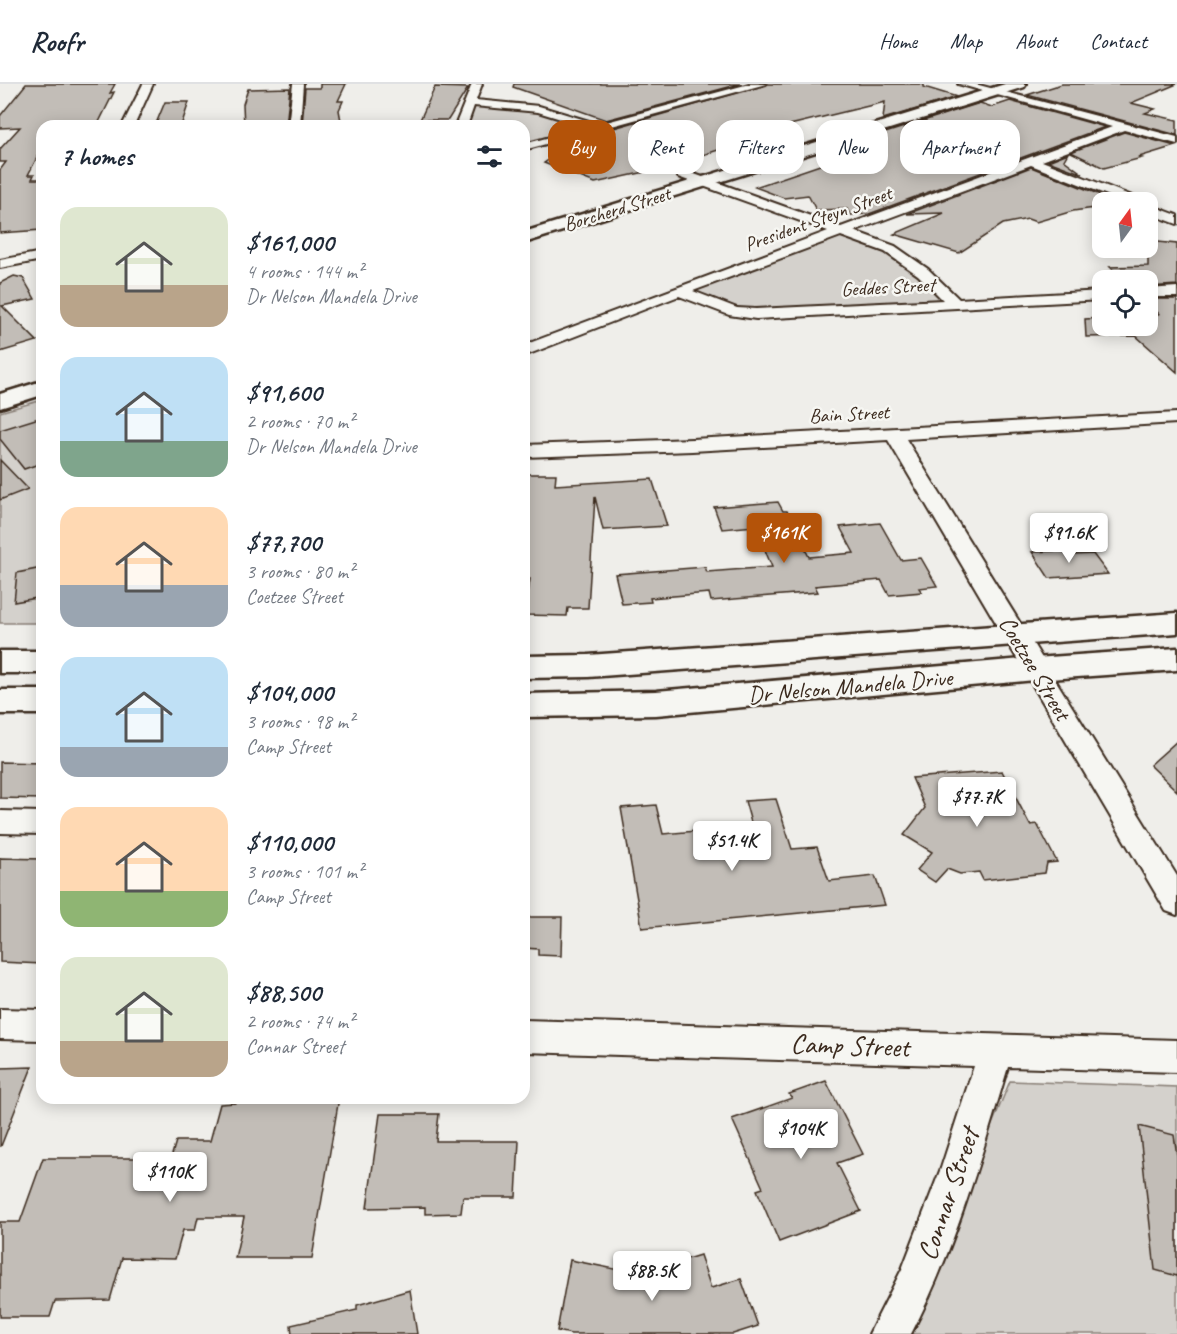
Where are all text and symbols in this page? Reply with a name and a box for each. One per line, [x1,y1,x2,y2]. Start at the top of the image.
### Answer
text: Roofr [30,24,84,59]
text: Home [879,28,917,54]
text: Map [950,28,982,54]
text: About [1015,28,1057,54]
text: Contact [1090,28,1147,54]
chip: Buy [548,120,616,174]
chip: Rent [628,120,704,174]
chip: Filters [716,120,804,174]
chip: New [816,120,888,174]
chip: Apartment [900,120,1020,174]
text: 7 homes [60,140,133,173]
icon: filters [473,140,506,173]
street label: Borcherd Street [561,180,676,237]
street label: President Steyn Street [741,180,897,257]
north arrow [1092,192,1158,258]
map controls [1092,192,1158,336]
text: $161,000 [246,226,334,259]
icon: home [108,231,180,303]
text: 4 rooms · 144 m² [246,259,363,284]
button: locate [1092,270,1158,336]
street label: Geddes Street [841,272,939,302]
text: Dr Nelson Mandela Drive [246,284,417,309]
text: $91,600 [246,376,322,409]
icon: home [108,381,180,453]
street label: Bain Street [808,399,892,429]
text: 2 rooms · 70 m² [246,409,354,434]
text: Dr Nelson Mandela Drive [246,434,417,459]
pin: $161K [742,513,826,564]
pin: $91.6K [1020,513,1118,564]
text: $161K [761,520,807,545]
text: $91.6K [1044,520,1094,545]
text: $77,700 [246,526,321,559]
icon: home [108,531,180,603]
text: 3 rooms · 80 m² [246,559,354,584]
text: Coetzee Street [246,584,343,609]
street label: Coetzee Street [992,610,1079,727]
street label: Dr Nelson Mandela Drive [747,662,956,710]
text: $104,000 [246,676,333,709]
icon: home [108,681,180,753]
text: 3 rooms · 98 m² [246,709,354,734]
text: Camp Street [246,734,331,759]
pin: $77.7K [928,777,1026,828]
text: $77.7K [952,784,1002,809]
pin: $51.4K [683,821,781,872]
text: $110,000 [246,826,333,859]
text: $51.4K [707,828,757,853]
icon: home [108,831,180,903]
text: 3 rooms · 101 m² [246,859,363,884]
text: Camp Street [246,884,331,909]
text: $88,500 [246,976,321,1009]
icon: home [108,981,180,1053]
text: 2 rooms · 74 m² [246,1009,354,1034]
street label: Camp Street [790,1025,913,1065]
text: Connar Street [246,1034,344,1059]
pin: $104K [759,1109,843,1160]
text: $104K [778,1116,824,1141]
street label: Connar Street [909,1120,988,1265]
pin: $110K [128,1152,212,1203]
text: $110K [147,1159,193,1184]
pin: $88.5K [603,1251,701,1302]
text: $88.5K [627,1258,677,1283]

